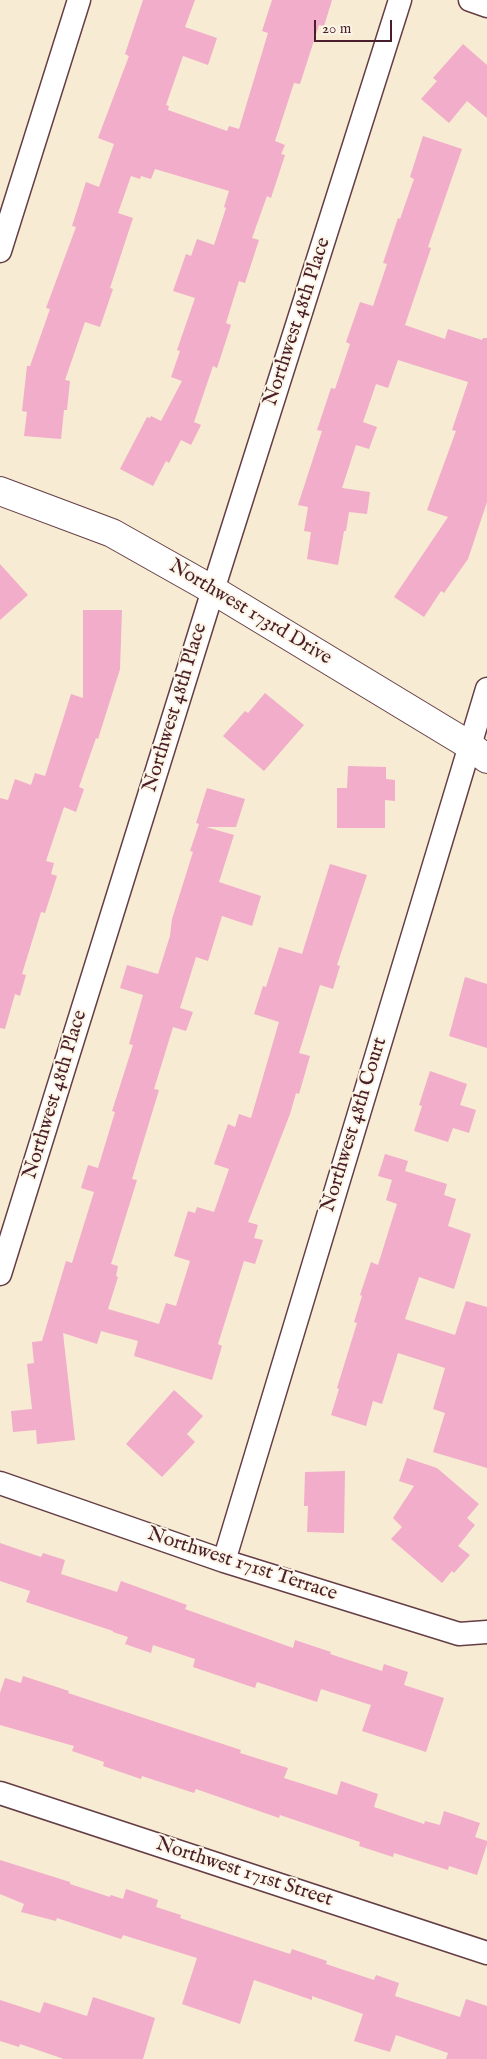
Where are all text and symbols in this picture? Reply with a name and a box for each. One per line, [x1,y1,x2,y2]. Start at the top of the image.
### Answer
scale bar [317,10,394,42]
text: 20 m [322,19,351,38]
street label: Northwest 48th Place [259,235,337,409]
street label: Northwest 173rd Drive [164,555,336,671]
street label: Northwest 48th Place [139,621,213,795]
street label: Northwest 48th Place [19,1008,93,1182]
street label: Northwest 48th Court [317,1035,393,1215]
street label: Northwest 171st Terrace [144,1523,340,1607]
street label: Northwest 171st Street [152,1833,336,1913]

